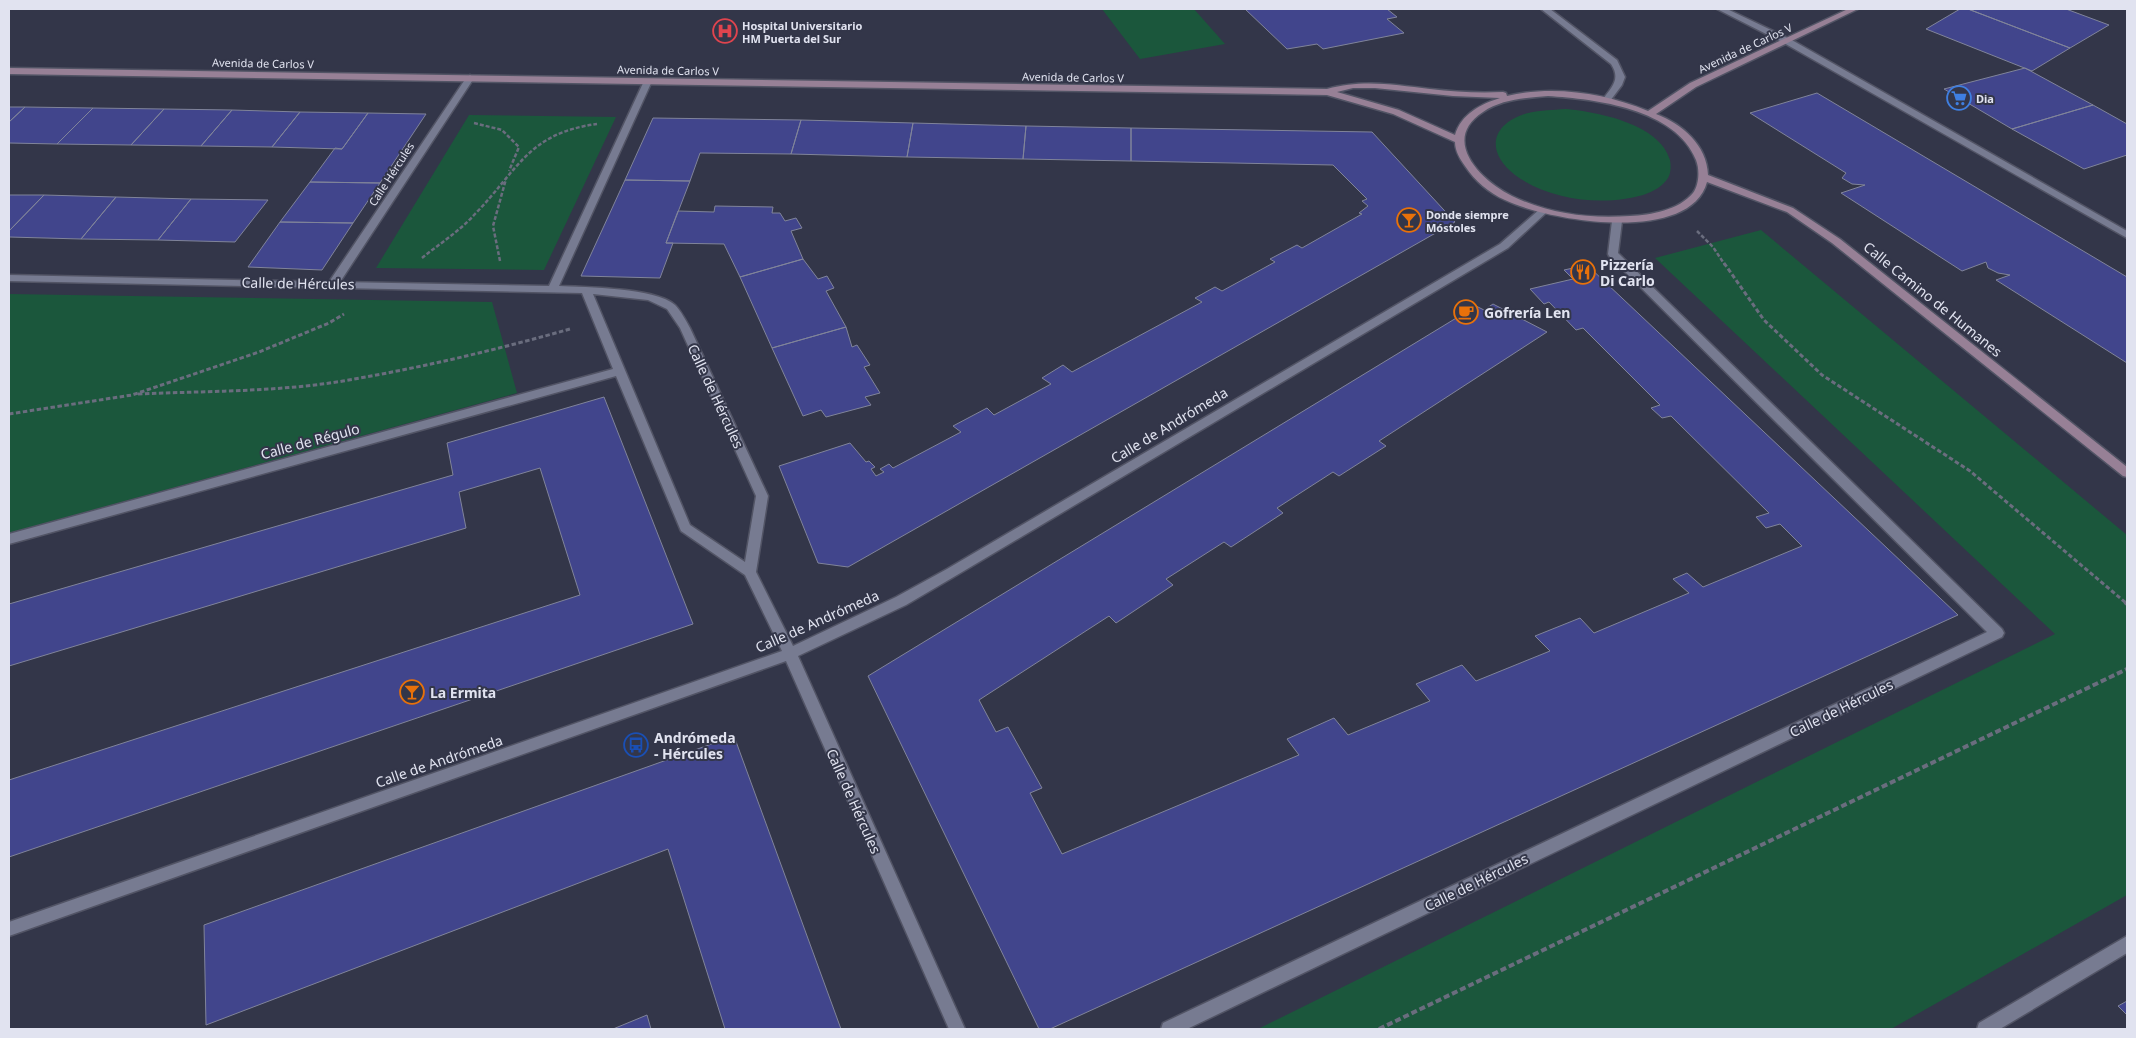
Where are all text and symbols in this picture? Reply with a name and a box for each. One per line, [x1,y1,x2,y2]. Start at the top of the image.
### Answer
hospital icon: Hospital Universitario HM Puerta del Sur [712,18,738,44]
place label: Hospital Universitario HM Puerta del Sur [742,18,862,46]
street label: Avenida de Carlos V [1696,19,1795,76]
street label: Avenida de Carlos V [212,55,315,71]
street label: Avenida de Carlos V [617,62,720,78]
street label: Avenida de Carlos V [1022,69,1125,85]
supermarket icon: Dia [1946,85,1972,111]
place label: Dia [1976,91,1994,106]
street label: Calle Hércules [365,139,417,209]
bar icon: Donde siempre Móstoles [1396,207,1422,233]
place label: Donde siempre Móstoles [1426,207,1509,235]
street label: Calle Camino de Humanes [1860,237,2006,361]
place label: Pizzería Di Carlo [1600,255,1655,290]
restaurant icon: Pizzería Di Carlo [1570,259,1596,285]
street label: Calle de Hércules [241,273,355,293]
cafe icon: Gofrería Len [1453,299,1479,325]
place label: Gofrería Len [1484,303,1570,322]
street label: Calle de Hércules [684,341,749,451]
street label: Calle de Andrómeda [1107,383,1231,467]
street label: Calle de Régulo [258,419,362,463]
street label: Calle de Andrómeda [752,585,882,657]
street label: Calle de Hércules [1786,675,1896,741]
bar icon: La Ermita [399,679,425,705]
place label: La Ermita [430,683,496,702]
place label: Andrómeda - Hércules [654,728,736,763]
street label: Calle de Andrómeda [373,730,505,792]
bus stop icon: Andrómeda - Hércules [623,732,649,758]
street label: Calle de Hércules [822,746,886,857]
street label: Calle de Hércules [1421,849,1531,915]

